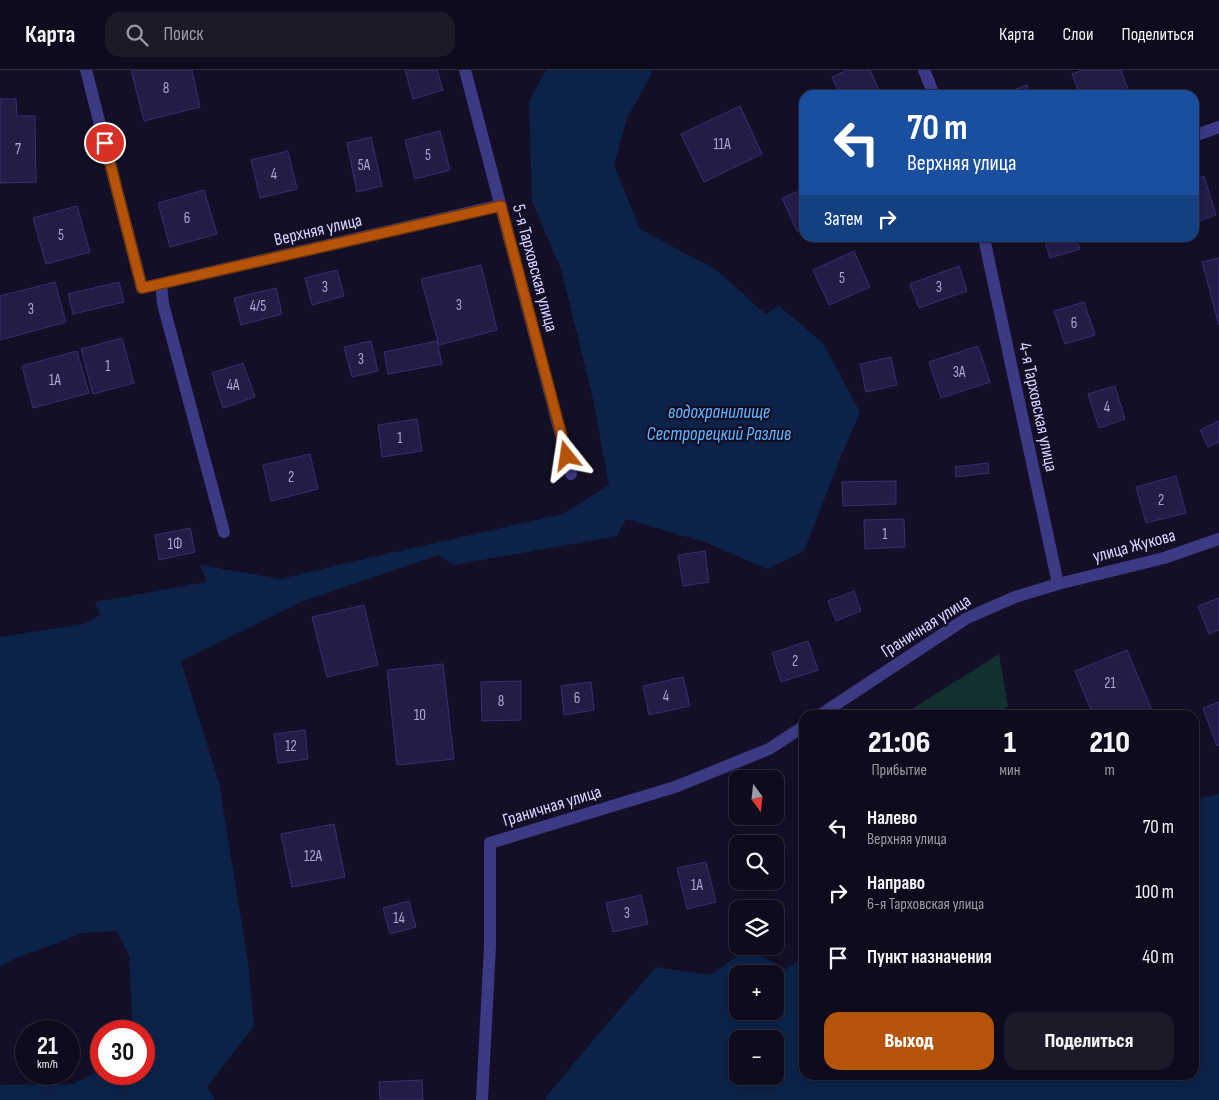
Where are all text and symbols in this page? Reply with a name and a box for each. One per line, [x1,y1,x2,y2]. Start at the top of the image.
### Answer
search box [105,12,455,57]
text: Карта [25,20,75,49]
icon: search [123,21,151,49]
text: Поиск [163,23,204,46]
text: Карта [999,24,1035,45]
text: Слои [1063,24,1094,45]
text: Поделиться [1122,24,1194,45]
house number: 8 [163,79,169,98]
text: 70 m [907,107,967,150]
icon: left [824,110,889,175]
pin [84,122,126,164]
icon: arrive [91,129,119,157]
house number: 11А [713,135,731,154]
house number: 7 [15,140,21,159]
house number: 5 [425,146,431,165]
text: Верхняя улица [907,150,1016,177]
house number: 5А [358,156,371,175]
house number: 4 [271,165,277,184]
street label: 5-я Тарховская улица [508,202,562,334]
icon: right [873,205,901,233]
text: Затем [824,208,863,231]
house number: 6 [184,209,190,228]
street label: Верхняя улица [272,210,364,250]
house number: 5 [58,226,64,245]
house number: 5 [839,269,845,288]
house number: 3 [322,278,328,297]
house number: 3 [936,278,942,297]
house number: 3 [456,296,462,315]
house number: 4/5 [250,297,266,316]
house number: 3 [28,300,34,319]
house number: 6 [1071,314,1077,333]
street label: 4-я Тарховская улица [1014,340,1062,474]
house number: 3 [358,350,364,369]
house number: 1 [105,357,111,376]
house number: 3А [953,363,966,382]
house number: 1А [49,371,62,390]
house number: 4А [227,376,240,395]
house number: 4 [1104,398,1110,417]
water label: водохранилище Сестрорецкий Разлив [647,401,792,446]
house number: 1 [397,429,403,448]
position arrow [540,429,592,481]
house number: 2 [288,468,294,487]
house number: 2 [1158,491,1164,510]
house number: 1 [882,525,888,544]
street label: улица Жукова [1090,525,1178,567]
house number: 1Ф [168,535,182,554]
street label: Граничная улица [877,590,975,662]
house number: 2 [792,652,798,671]
house number: 21 [1104,674,1116,693]
house number: 4 [663,687,669,706]
house number: 6 [574,689,580,708]
house number: 8 [498,692,504,711]
house number: 10 [414,706,426,725]
text: 21:06 [868,725,930,761]
text: 1 [1004,725,1016,761]
text: 210 [1090,725,1130,761]
house number: 12 [285,737,297,756]
text: Прибытие [871,761,927,780]
text: мин [999,761,1021,780]
text: m [1105,761,1115,780]
north arrow [729,770,784,825]
map controls [729,770,784,1085]
street label: Граничная улица [500,781,604,831]
text: Налево [867,807,917,830]
icon: left [824,814,852,842]
text: 70 m [1143,816,1174,839]
text: Верхняя улица [867,830,947,849]
button: search [729,835,784,890]
house number: 12А [304,847,323,866]
text: Направо [867,872,925,895]
house number: 1А [691,876,704,895]
icon: right [824,879,852,907]
text: 100 m [1135,881,1174,904]
text: 6-я Тарховская улица [867,895,984,914]
button: layers [729,900,784,955]
house number: 3 [624,904,630,923]
house number: 14 [393,909,405,928]
icon: arrive [824,944,852,972]
text: Пункт назначения [867,946,992,969]
text: 40 m [1142,946,1174,969]
button: + [729,965,784,1020]
button: Выход [824,1012,994,1070]
button: Поделиться [1004,1012,1174,1070]
speed limit sign: 30 [90,1020,155,1085]
button: − [729,1030,784,1085]
text: 21 [37,1031,58,1062]
text: km/h [37,1057,58,1072]

